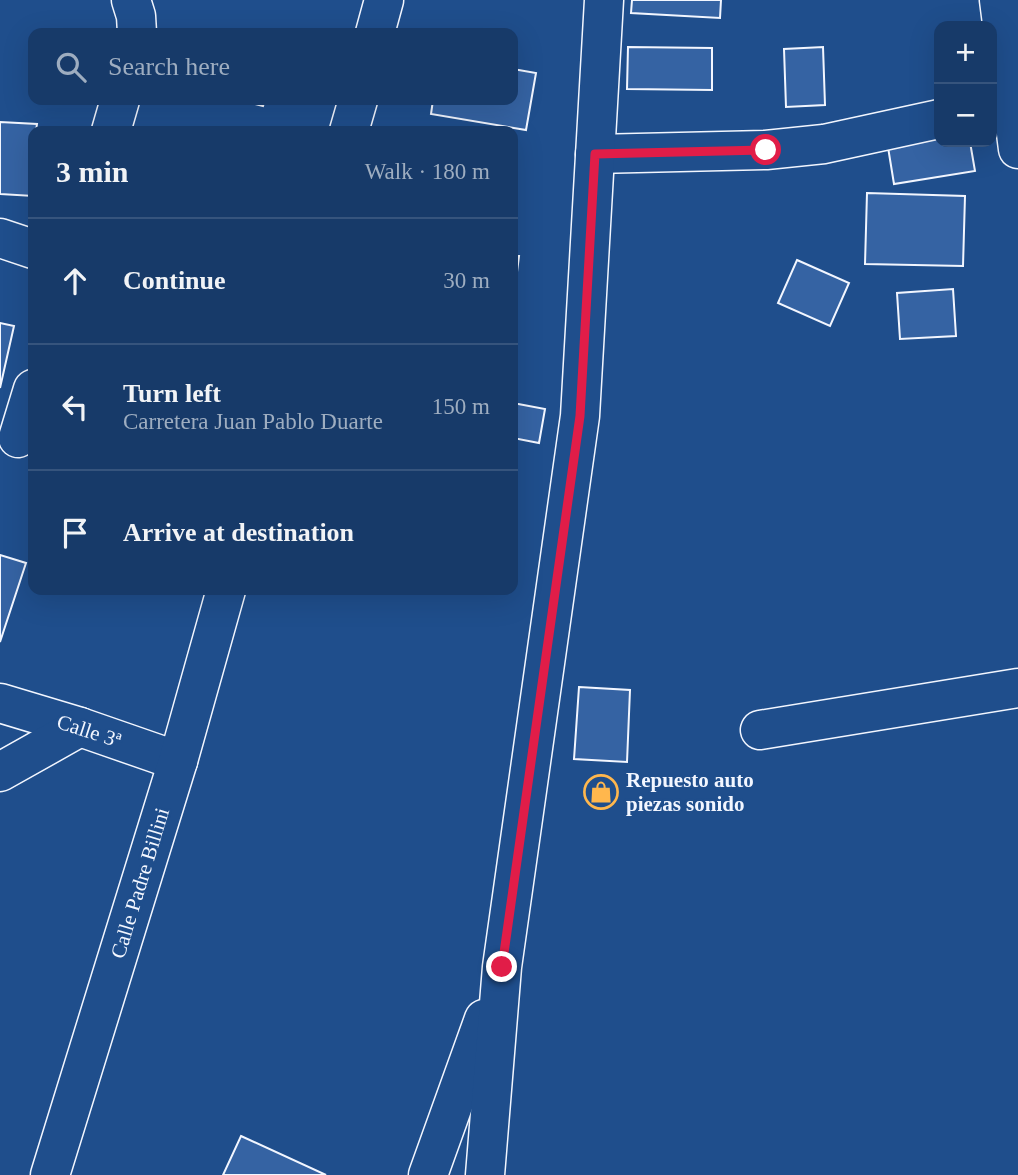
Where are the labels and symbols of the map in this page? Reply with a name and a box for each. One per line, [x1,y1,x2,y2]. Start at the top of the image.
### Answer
route start [750,134,781,165]
street label: Calle 3ª [54,709,124,753]
place label: Repuesto auto piezas sonido [626,768,754,816]
shop icon: Repuesto auto piezas sonido [582,773,620,811]
street label: Calle Padre Billini [106,805,174,961]
route end [486,951,517,982]

